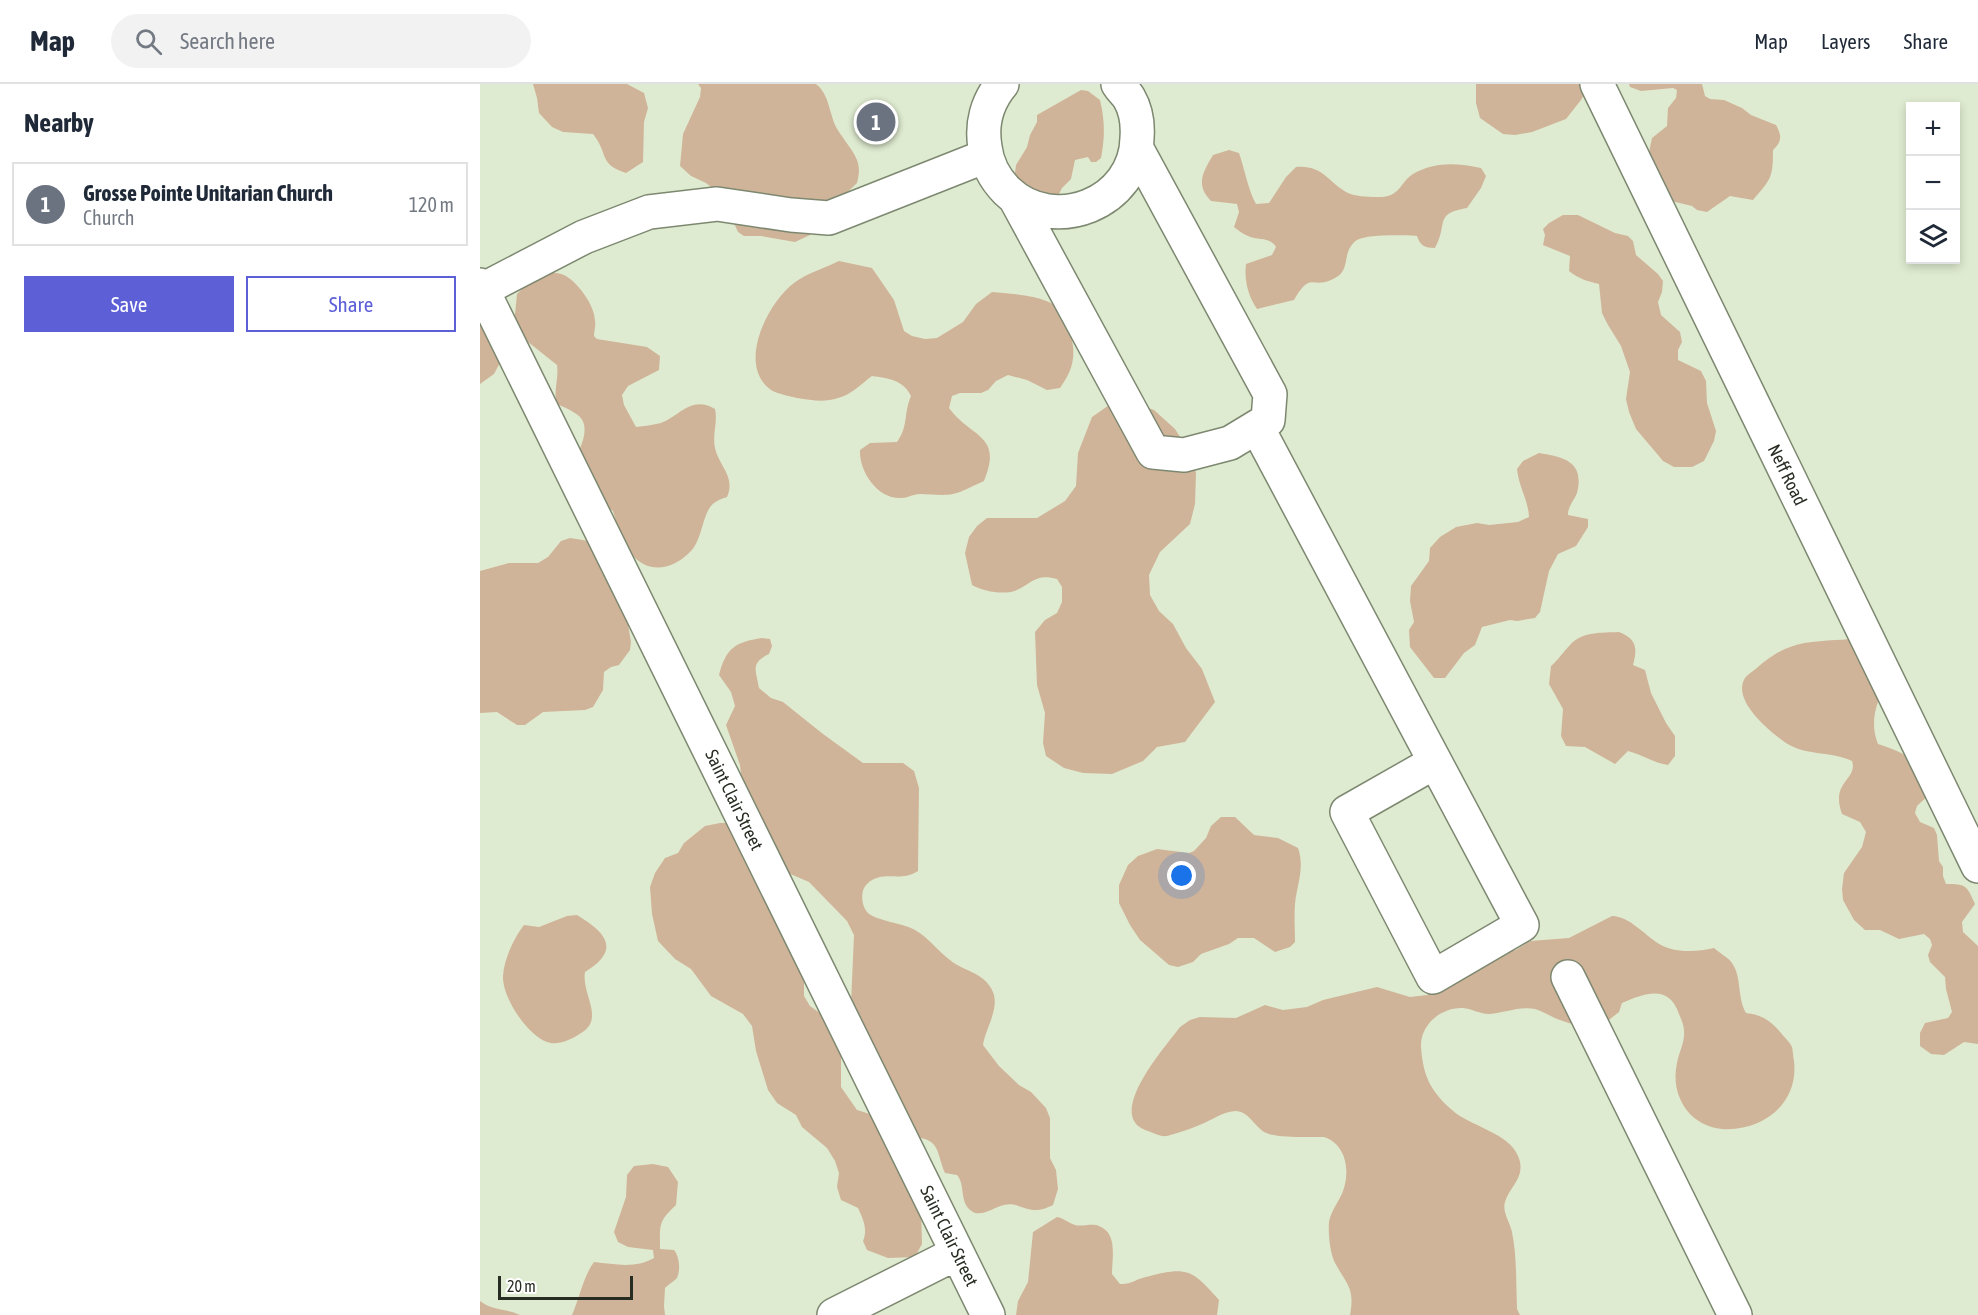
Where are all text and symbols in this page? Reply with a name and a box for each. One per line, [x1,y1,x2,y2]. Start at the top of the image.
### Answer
search box [111,14,531,68]
text: Map [30,25,75,57]
icon: search [132,25,165,58]
text: Search here [180,28,275,54]
text: Map [1754,29,1788,53]
text: Layers [1821,29,1871,53]
text: Share [1904,29,1948,53]
pin: 1 [856,99,896,144]
map controls [1906,102,1960,264]
button: + [1906,102,1960,156]
text: Nearby [24,108,94,138]
button: − [1906,156,1960,210]
text: Grosse Pointe Unitarian Church [83,180,333,206]
text: 1 [41,193,50,216]
text: 120 m [409,193,454,216]
text: Church [83,206,134,229]
button: layers [1906,210,1960,264]
button: Save [24,276,234,332]
button: Share [246,276,456,332]
street label: Neff Road [1764,441,1811,509]
street label: Saint Clair Street [701,746,768,853]
your location [1167,861,1196,890]
street label: Saint Clair Street [916,1182,983,1289]
scale bar [498,1273,633,1300]
text: 20 m [507,1277,536,1295]

